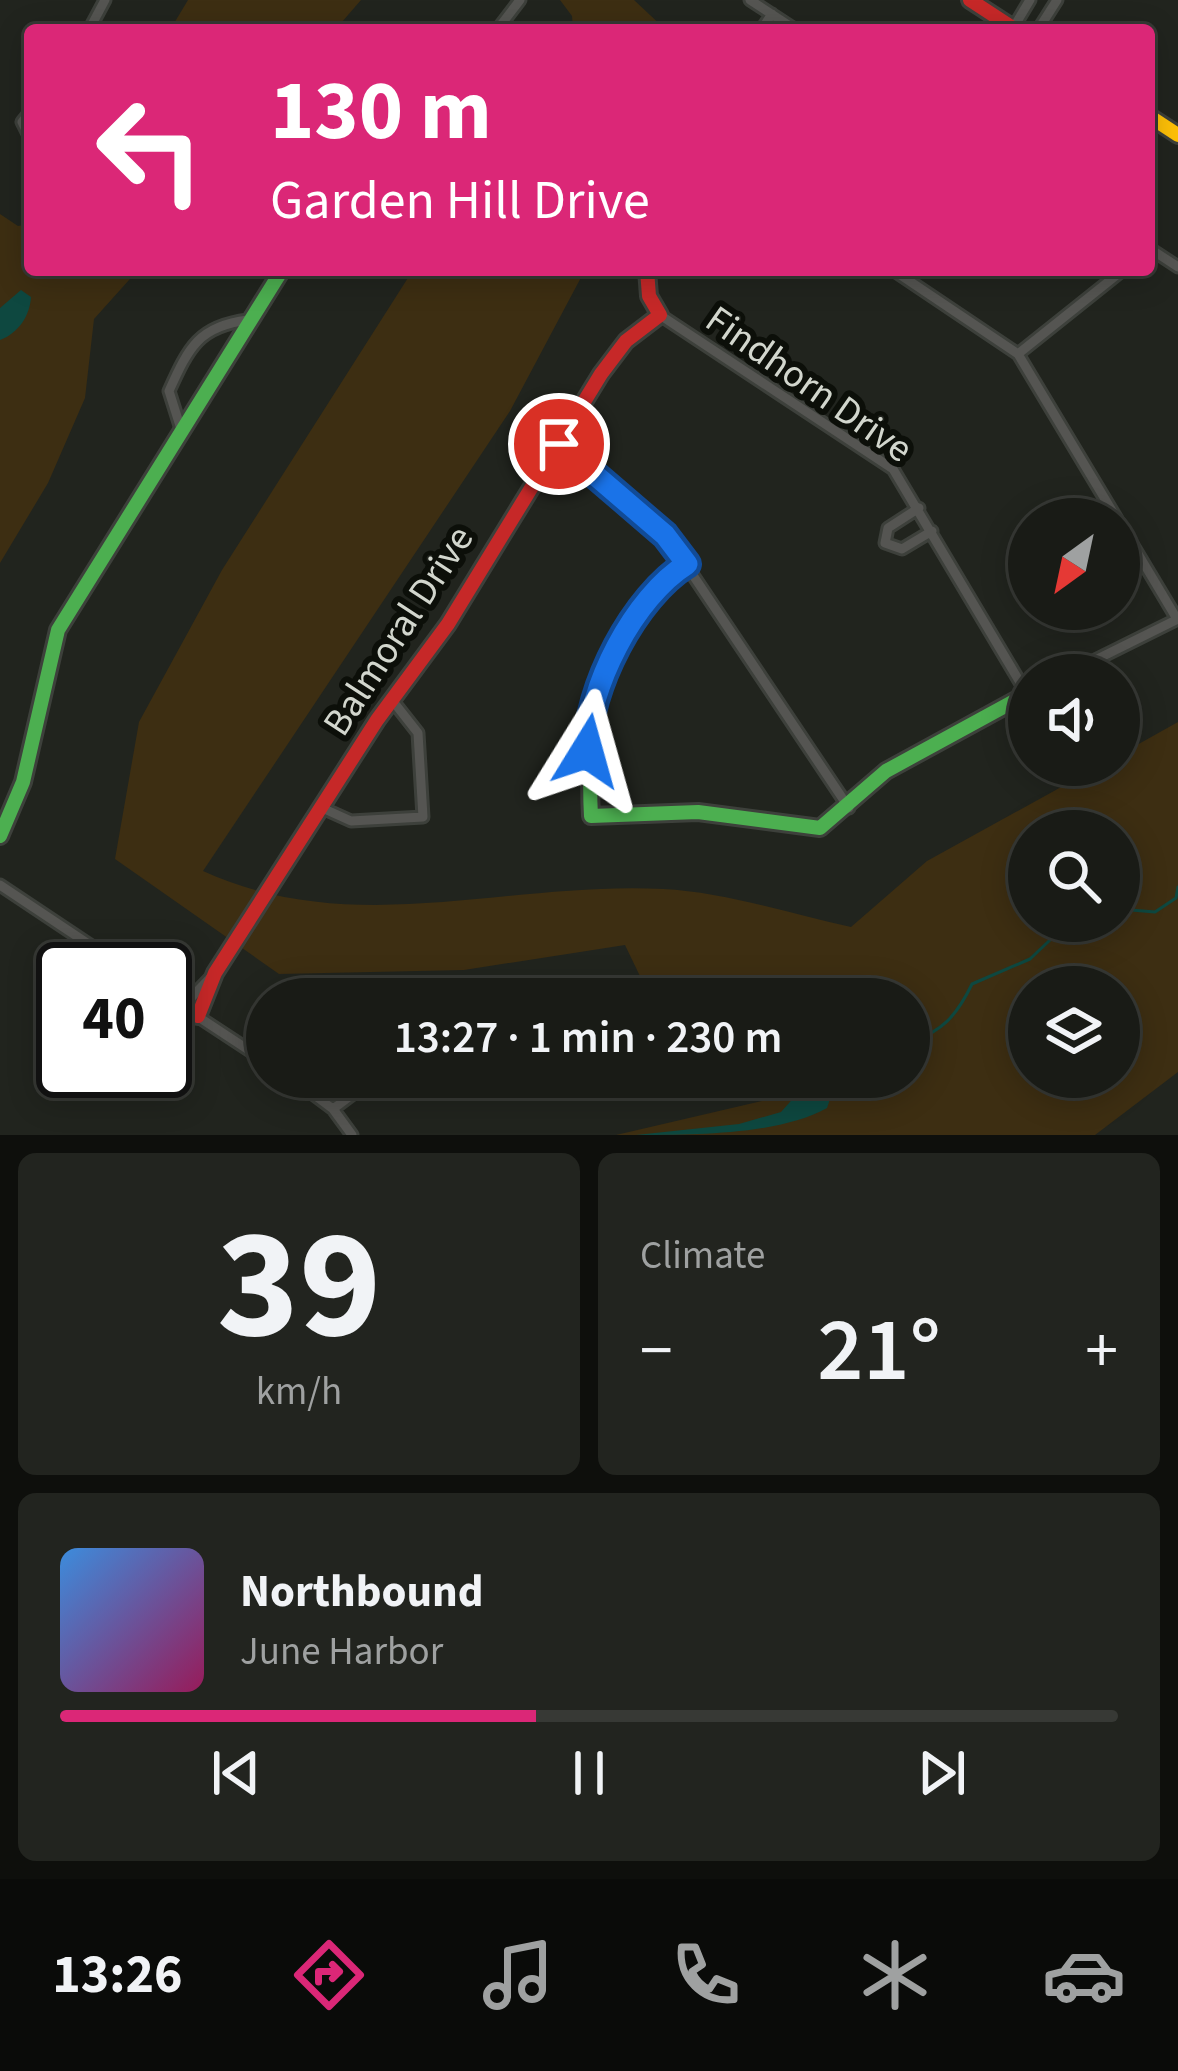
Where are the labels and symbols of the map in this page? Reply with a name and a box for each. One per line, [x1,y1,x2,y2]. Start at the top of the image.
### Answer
street label: Findhorn Drive [694,292,924,477]
pin [508,393,610,495]
north arrow [1008,498,1140,630]
street label: Balmoral Drive [310,515,488,747]
position arrow [524,688,650,814]
speed limit sign: 40 [36,942,192,1098]

